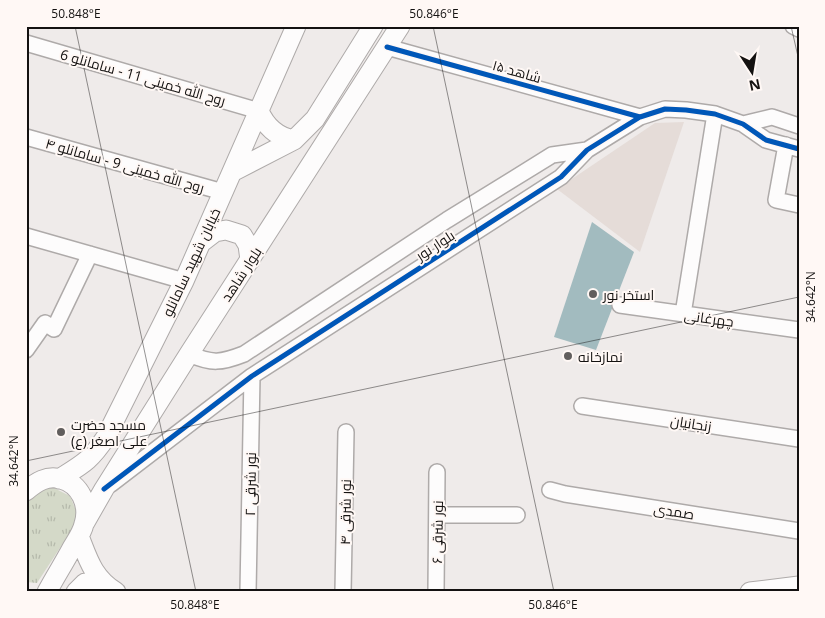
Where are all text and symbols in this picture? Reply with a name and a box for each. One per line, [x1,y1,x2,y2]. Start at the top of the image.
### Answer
text: 50.848°E [51,5,101,22]
text: 50.846°E [409,5,459,22]
street label: روح الله خمینی 11 - سامانلو 6 [58,44,228,110]
north arrow [728,48,778,98]
street label: شاهد ۱۵ [490,55,544,87]
text: N [747,75,762,96]
street label: روح الله خمینی 9 - سامانلو ۴ [43,133,207,197]
street label: خیابان شهید سامانلو [157,205,225,319]
street label: بلوار نور [411,225,458,265]
street label: بلوار شاهد [216,243,266,305]
text: 34.642°N [802,271,819,323]
place label: استخر نور [602,285,654,304]
marker: استخر نور [587,288,599,300]
street label: چهرغانی [683,305,735,332]
place label: نمازخانه [578,347,623,366]
marker: نمازخانه [562,350,574,362]
street label: زنجانیان [669,410,713,436]
place label: مسجد حضرت علی اصغر (ع) [71,415,148,450]
marker: مسجد حضرت علی اصغر (ع) [55,426,67,438]
text: 34.642°N [5,435,22,487]
street label: نور شرقی ۲ [240,452,260,516]
street label: نور شرقی ۴ [335,479,355,545]
street label: صمدی [652,498,696,524]
street label: نور شرقی ۶ [427,500,447,564]
text: 50.848°E [170,596,220,613]
text: 50.846°E [528,596,578,613]

